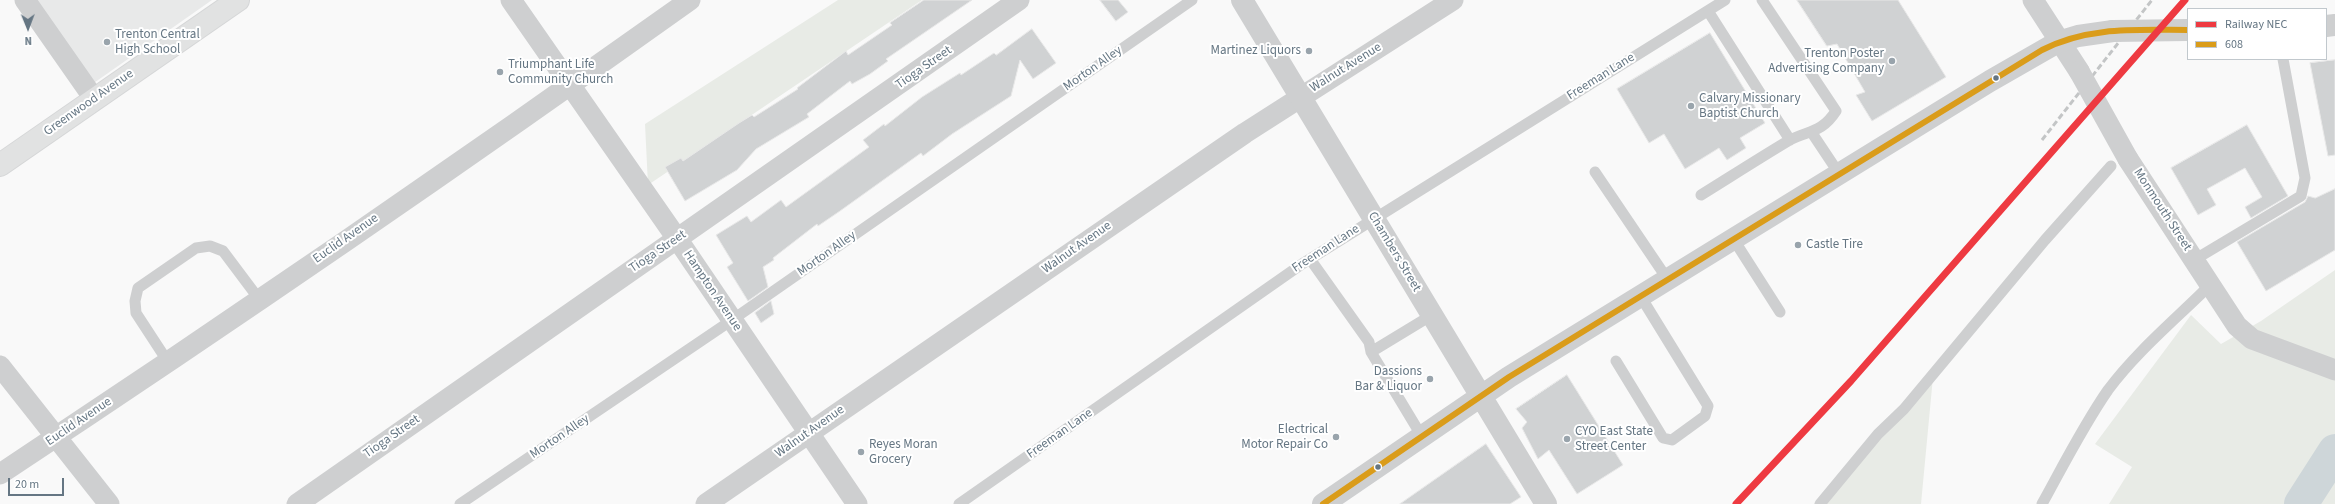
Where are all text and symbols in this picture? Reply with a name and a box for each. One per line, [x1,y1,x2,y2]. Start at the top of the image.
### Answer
north arrow [8,8,48,48]
legend [2187,8,2327,60]
text: Railway NEC [2225,16,2287,33]
place label: Trenton Central High School [115,27,200,58]
text: N [24,33,32,48]
text: 608 [2225,36,2243,53]
marker: Trenton Central High School [102,37,112,47]
street label: Walnut Avenue [1307,40,1385,96]
street label: Tioga Street [893,43,955,93]
street label: Morton Alley [1061,43,1125,95]
place label: Martinez Liquors [1210,43,1301,59]
marker: Martinez Liquors [1304,46,1314,56]
place label: Trenton Poster Advertising Company [1768,46,1884,77]
street label: Freeman Lane [1564,50,1638,104]
marker: Trenton Poster Advertising Company [1887,56,1897,66]
place label: Triumphant Life Community Church [508,57,613,88]
street label: Greenwood Avenue [41,66,137,140]
marker: Triumphant Life Community Church [495,67,505,77]
unlabelled marker [1991,73,2001,83]
place label: Calvary Missionary Baptist Church [1699,91,1801,122]
marker: Calvary Missionary Baptist Church [1686,101,1696,111]
street label: Monmouth Street [2130,166,2194,254]
street label: Chambers Street [1364,209,1424,295]
street label: Euclid Avenue [310,211,382,267]
street label: Walnut Avenue [1039,218,1115,278]
street label: Freeman Lane [1290,222,1362,276]
street label: Tioga Street [627,227,689,277]
street label: Morton Alley [795,228,859,280]
place label: Castle Tire [1806,237,1863,253]
marker: Castle Tire [1793,240,1803,250]
street label: Hampton Avenue [679,248,745,334]
place label: Dassions Bar & Liquor [1355,364,1422,395]
marker: Dassions Bar & Liquor [1425,374,1435,384]
street label: Euclid Avenue [43,394,115,450]
street label: Walnut Avenue [772,402,848,462]
street label: Freeman Lane [1024,406,1096,462]
street label: Morton Alley [527,411,593,463]
street label: Tioga Street [361,412,423,462]
place label: Electrical Motor Repair Co [1241,422,1328,453]
place label: CYO East State Street Center [1575,424,1653,455]
marker: Electrical Motor Repair Co [1331,432,1341,442]
marker: CYO East State Street Center [1562,434,1572,444]
place label: Reyes Moran Grocery [869,437,938,468]
marker: Reyes Moran Grocery [856,447,866,457]
unlabelled marker [1373,462,1383,472]
scale bar [10,470,66,496]
text: 20 m [15,476,39,493]

